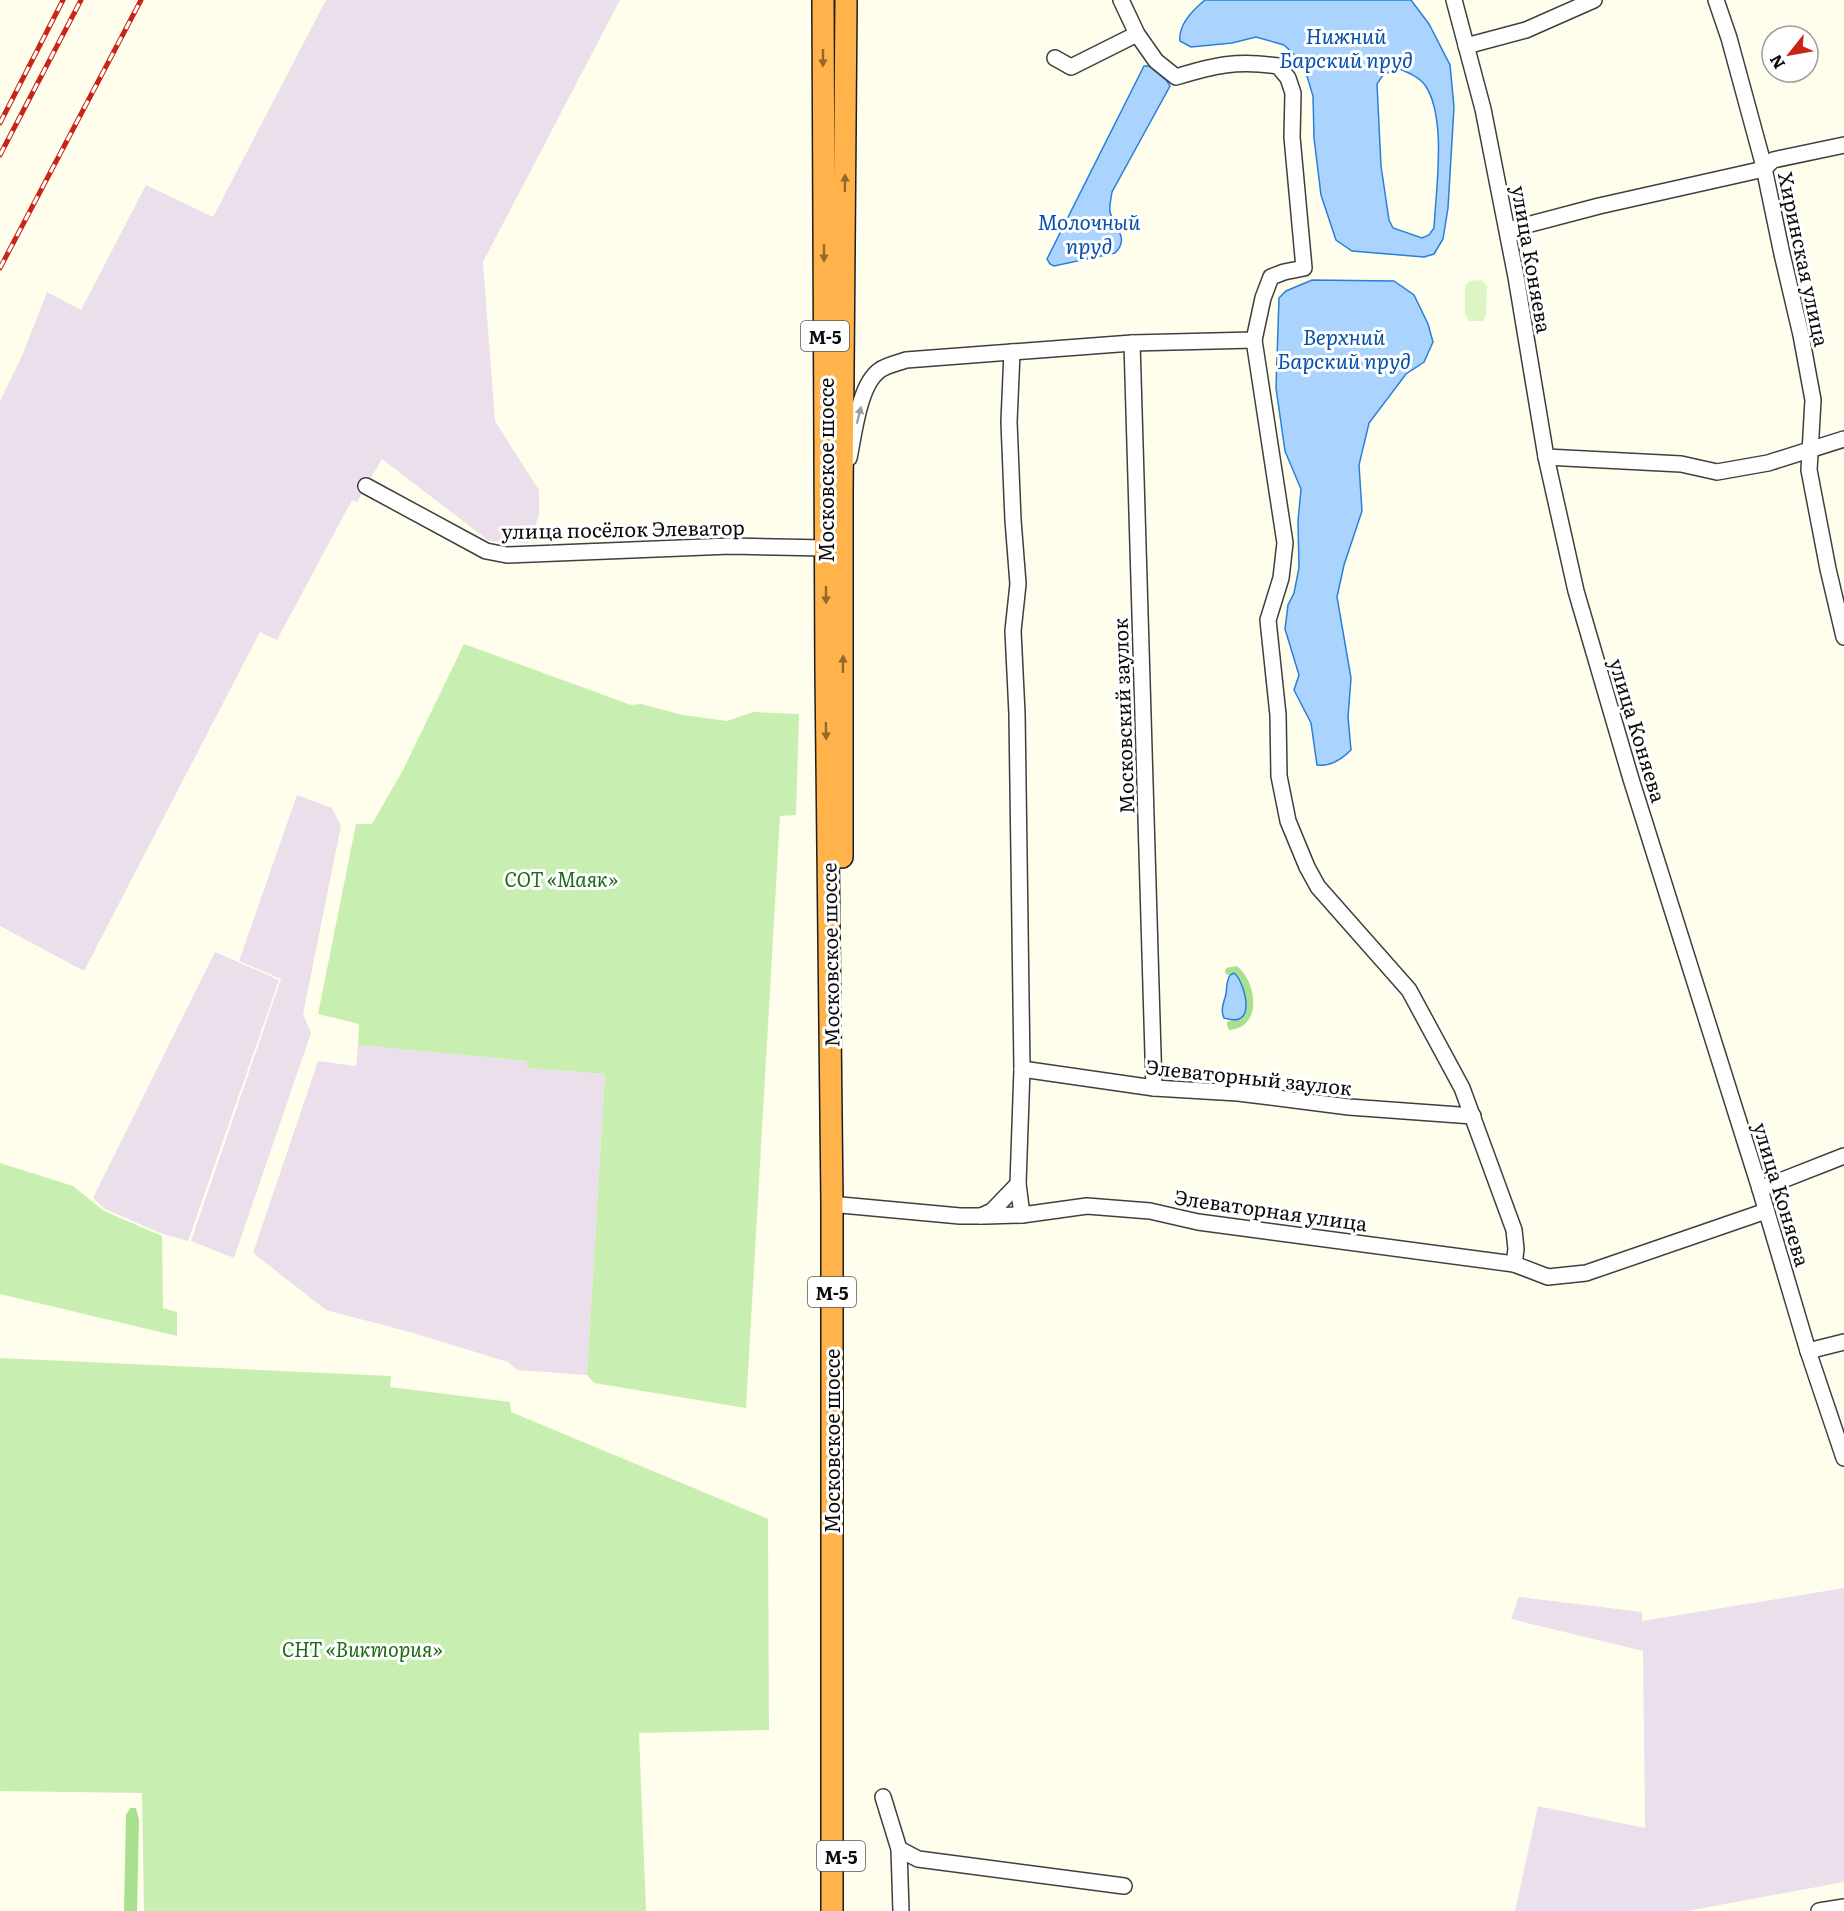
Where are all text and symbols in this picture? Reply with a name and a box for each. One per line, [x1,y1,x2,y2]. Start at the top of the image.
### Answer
water label: Нижний Барский пруд [1279,19,1413,74]
north arrow [1760,24,1820,84]
one-way arrow [818,49,828,68]
text: N [1763,50,1790,74]
street label: Хиринская улица [1772,169,1838,349]
one-way arrow [840,173,850,192]
street label: улица Коняева [1505,183,1561,335]
water label: Молочный пруд [1037,205,1141,260]
one-way arrow [819,244,829,263]
water label: Верхний Барский пруд [1277,320,1411,375]
road number: М-5 [801,321,849,351]
street label: Московское шоссе [810,377,840,563]
one-way arrow [854,406,864,425]
street label: улица посёлок Элеватор [501,511,745,545]
one-way arrow [821,586,831,605]
street label: Московский заулок [1104,617,1140,815]
street label: улица Коняева [1603,654,1675,806]
one-way arrow [838,655,848,674]
one-way arrow [821,721,831,740]
street label: Московское шоссе [812,862,846,1048]
park label: СОТ «Маяк» [504,863,618,893]
street label: Элеваторный заулок [1144,1050,1354,1102]
street label: улица Коняева [1747,1118,1819,1270]
street label: Элеваторная улица [1173,1181,1370,1237]
road number: М-5 [808,1277,856,1307]
street label: Московское шоссе [816,1348,846,1534]
park label: СНТ «Виктория» [282,1633,442,1663]
road number: М-5 [817,1841,865,1871]

